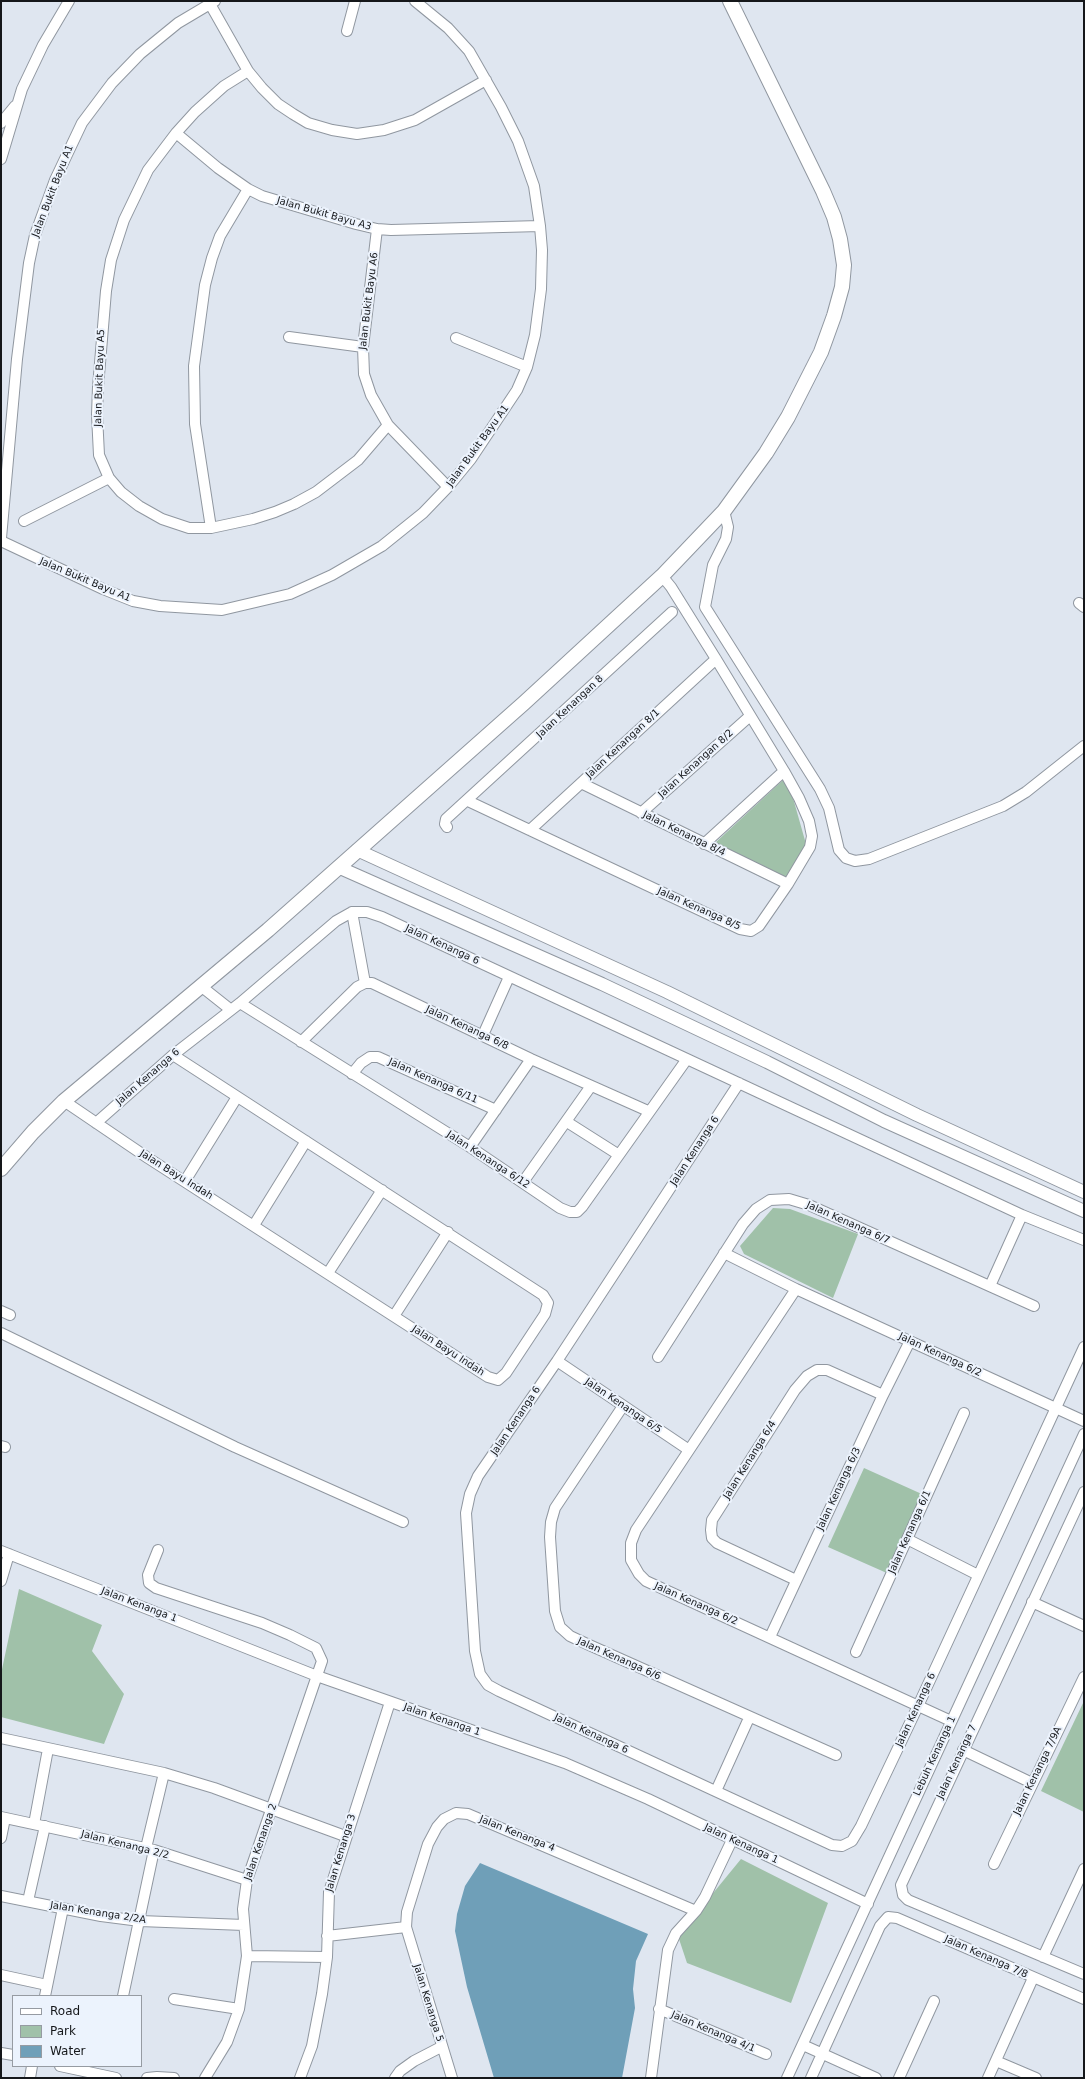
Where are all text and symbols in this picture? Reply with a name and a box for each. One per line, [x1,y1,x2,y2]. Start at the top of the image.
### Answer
street label: Jalan Bukit Bayu A1 [30,143,76,239]
street label: Jalan Bukit Bayu A3 [275,195,373,233]
street label: Jalan Bukit Bayu A6 [357,252,381,350]
street label: Jalan Bukit Bayu A5 [92,329,108,427]
street label: Jalan Bukit Bayu A1 [444,403,512,489]
street label: Jalan Bukit Bayu A1 [38,555,132,605]
street label: Jalan Kenangan 8 [534,673,606,741]
street label: Jalan Kenangan 8/1 [584,707,662,781]
street label: Jalan Kenangan 8/2 [656,727,736,801]
street label: Jalan Kenanga 8/4 [641,809,727,859]
street label: Jalan Kenanga 8/5 [655,885,743,933]
street label: Jalan Kenanga 6 [403,923,481,967]
street label: Jalan Kenanga 6/8 [424,1003,510,1053]
street label: Jalan Kenanga 6 [114,1046,182,1108]
street label: Jalan Kenanga 6/11 [386,1056,480,1106]
street label: Jalan Kenanga 6 [668,1114,722,1188]
street label: Jalan Kenanga 6/12 [444,1129,532,1191]
street label: Jalan Bayu Indah [137,1148,215,1202]
street label: Jalan Kenanga 6/7 [804,1199,892,1247]
street label: Jalan Bayu Indah [409,1323,487,1379]
street label: Jalan Kenanga 6/2 [897,1330,983,1380]
street label: Jalan Kenanga 6/5 [582,1376,664,1436]
street label: Jalan Kenanga 6 [489,1384,543,1458]
street label: Jalan Kenanga 6/4 [721,1419,779,1501]
street label: Jalan Kenanga 6/3 [814,1446,864,1532]
street label: Jalan Kenanga 6/1 [886,1488,934,1576]
street label: Jalan Kenanga 6/2 [652,1580,740,1628]
street label: Jalan Kenanga 1 [99,1585,179,1625]
street label: Jalan Kenanga 6/6 [575,1635,663,1683]
street label: Jalan Kenanga 6 [894,1671,938,1749]
street label: Jalan Kenanga 1 [402,1701,482,1739]
street label: Jalan Kenanga 6 [552,1712,630,1756]
street label: Lebuh Kenanga 1 [911,1714,959,1798]
street label: Jalan Kenanga 7 [935,1723,979,1801]
street label: Jalan Kenanga 7/9A [1011,1725,1065,1817]
street label: Jalan Kenanga 2 [242,1802,280,1882]
street label: Jalan Kenanga 3 [323,1813,359,1893]
street label: Jalan Kenanga 4 [477,1813,557,1855]
street label: Jalan Kenanga 1 [702,1822,780,1866]
street label: Jalan Kenanga 2/2 [80,1828,170,1862]
street label: Jalan Kenanga 2/2A [49,1899,147,1927]
street label: Jalan Kenanga 7/8 [942,1933,1030,1981]
street label: Jalan Kenanga 5 [410,1963,446,2043]
legend [12,1995,142,2067]
text: Road [50,2004,80,2018]
street label: Jalan Kenanga 4/1 [669,2009,757,2055]
text: Park [50,2024,76,2038]
text: Water [50,2044,85,2058]

